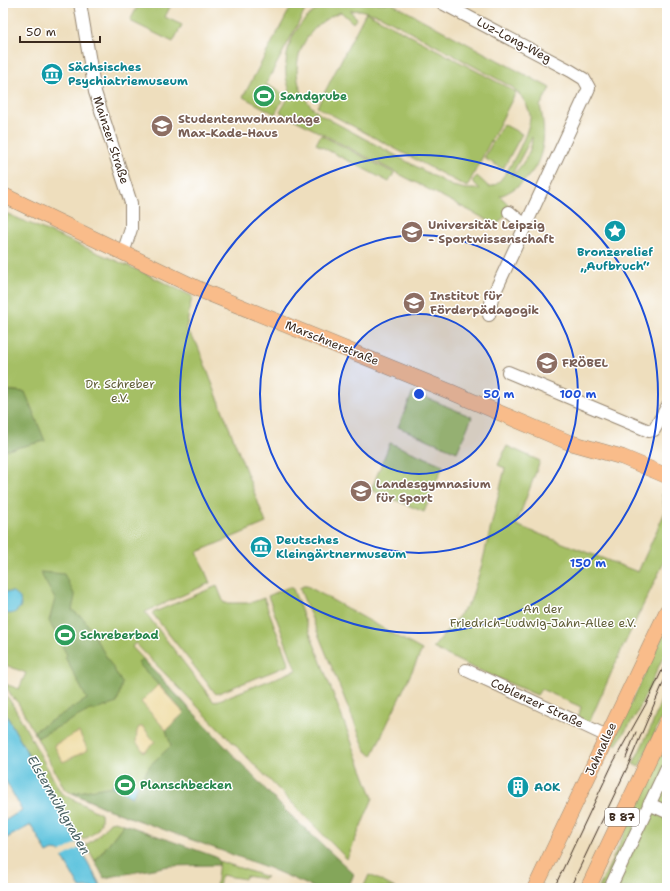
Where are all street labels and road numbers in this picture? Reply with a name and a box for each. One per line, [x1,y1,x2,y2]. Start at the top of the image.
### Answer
street label: Luz-Long-Weg [474,14,554,66]
street label: Mainzer Straße [89,94,133,186]
street label: Marschnerstraße [283,317,381,369]
street label: Coblenzer Straße [488,674,586,732]
street label: Jahnallee [582,720,620,778]
road number: B 87 [605,808,639,826]

